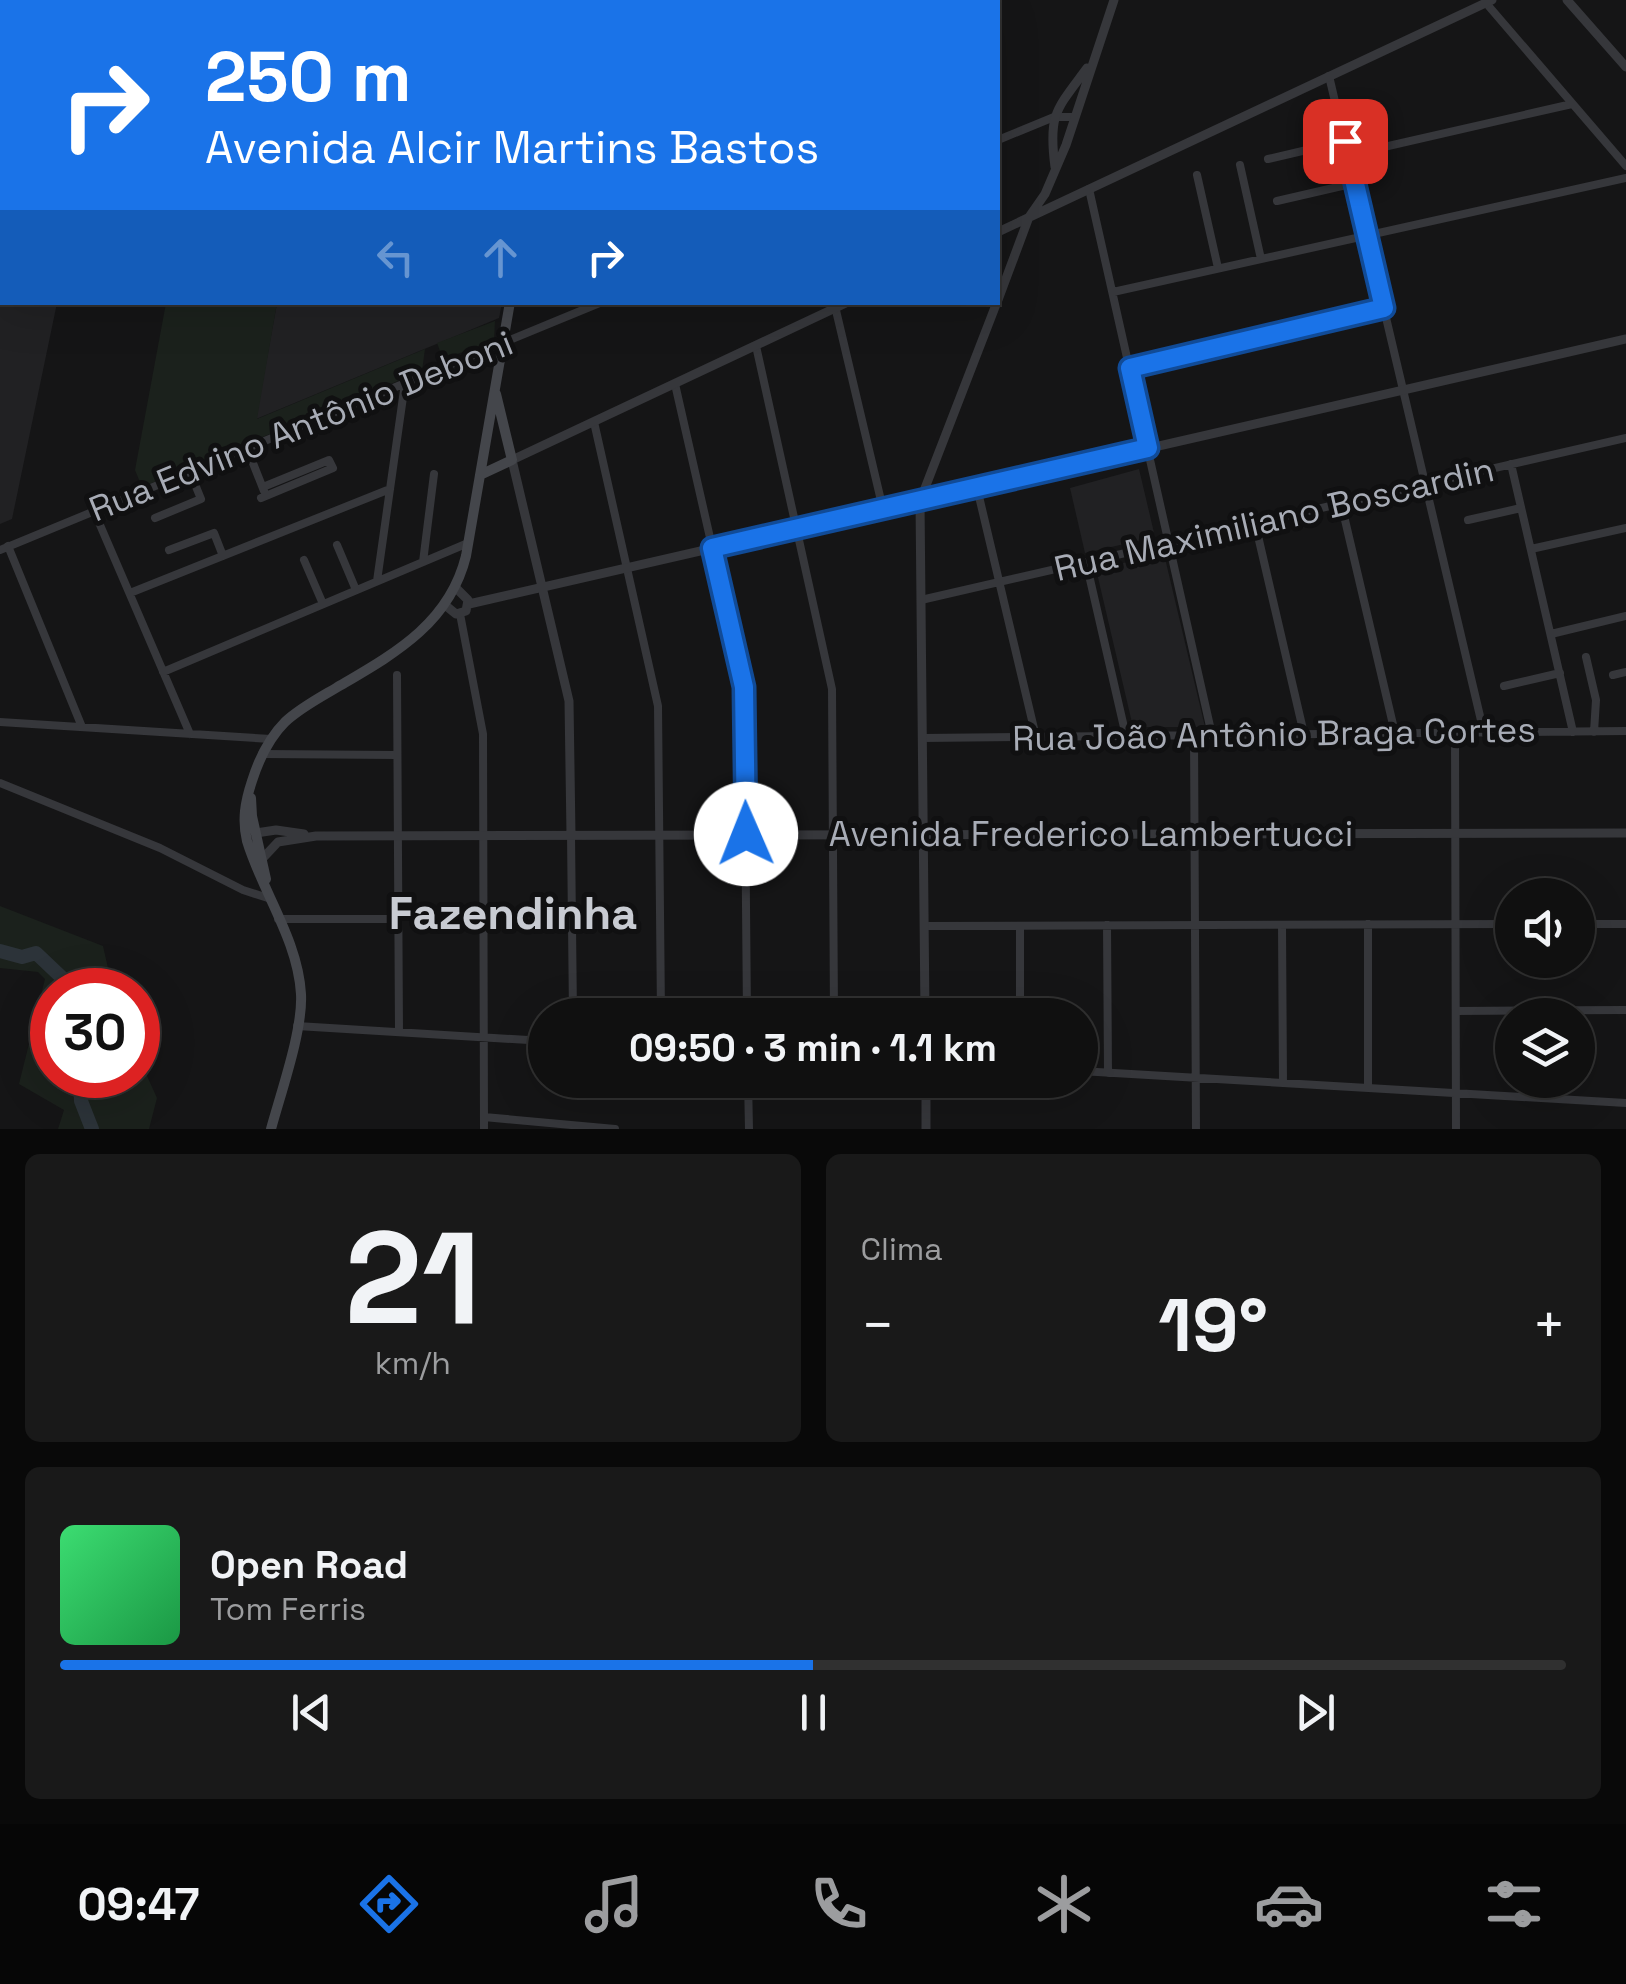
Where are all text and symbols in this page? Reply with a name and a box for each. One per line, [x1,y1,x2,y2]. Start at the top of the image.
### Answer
text: 250 m [205,32,412,121]
icon: right [40,40,170,170]
pin [1303,99,1388,184]
icon: arrive [1318,114,1373,169]
text: Avenida Alcir Martins Bastos [205,119,819,176]
icon: left [368,230,423,285]
icon: ahead [473,230,528,285]
icon: right [578,230,633,285]
street label: Rua Edvino Antônio Deboni [83,321,519,531]
street label: Rua Maximiliano Boscardin [1050,447,1498,591]
street label: Rua João Antônio Braga Cortes [1012,707,1536,761]
position arrow [694,782,798,886]
street label: Avenida Frederico Lambertucci [829,812,1353,856]
map controls [1495,878,1595,1098]
button: sound [1495,878,1595,978]
district label: Fazendinha [389,885,637,942]
speed limit sign: 30 [30,968,160,1098]
button: layers [1495,998,1595,1098]
text: 09:50 · 3 min · 1.1 km [629,1024,997,1072]
text: 21 [345,1195,481,1361]
text: Clima [861,1229,943,1269]
text: 19° [1158,1277,1268,1373]
text: − [861,1290,895,1360]
text: + [1532,1290,1566,1360]
text: km/h [375,1343,451,1383]
text: Open Road [210,1541,408,1589]
text: Tom Ferris [210,1589,366,1629]
icon: previous [284,1685,339,1740]
icon: pause [786,1685,841,1740]
icon: next [1288,1685,1343,1740]
icon: directions [354,1869,424,1939]
icon: music [579,1869,649,1939]
icon: phone [804,1869,874,1939]
icon: climate [1029,1869,1099,1939]
icon: car [1254,1869,1324,1939]
icon: filters [1479,1869,1549,1939]
text: 09:47 [77,1876,199,1933]

